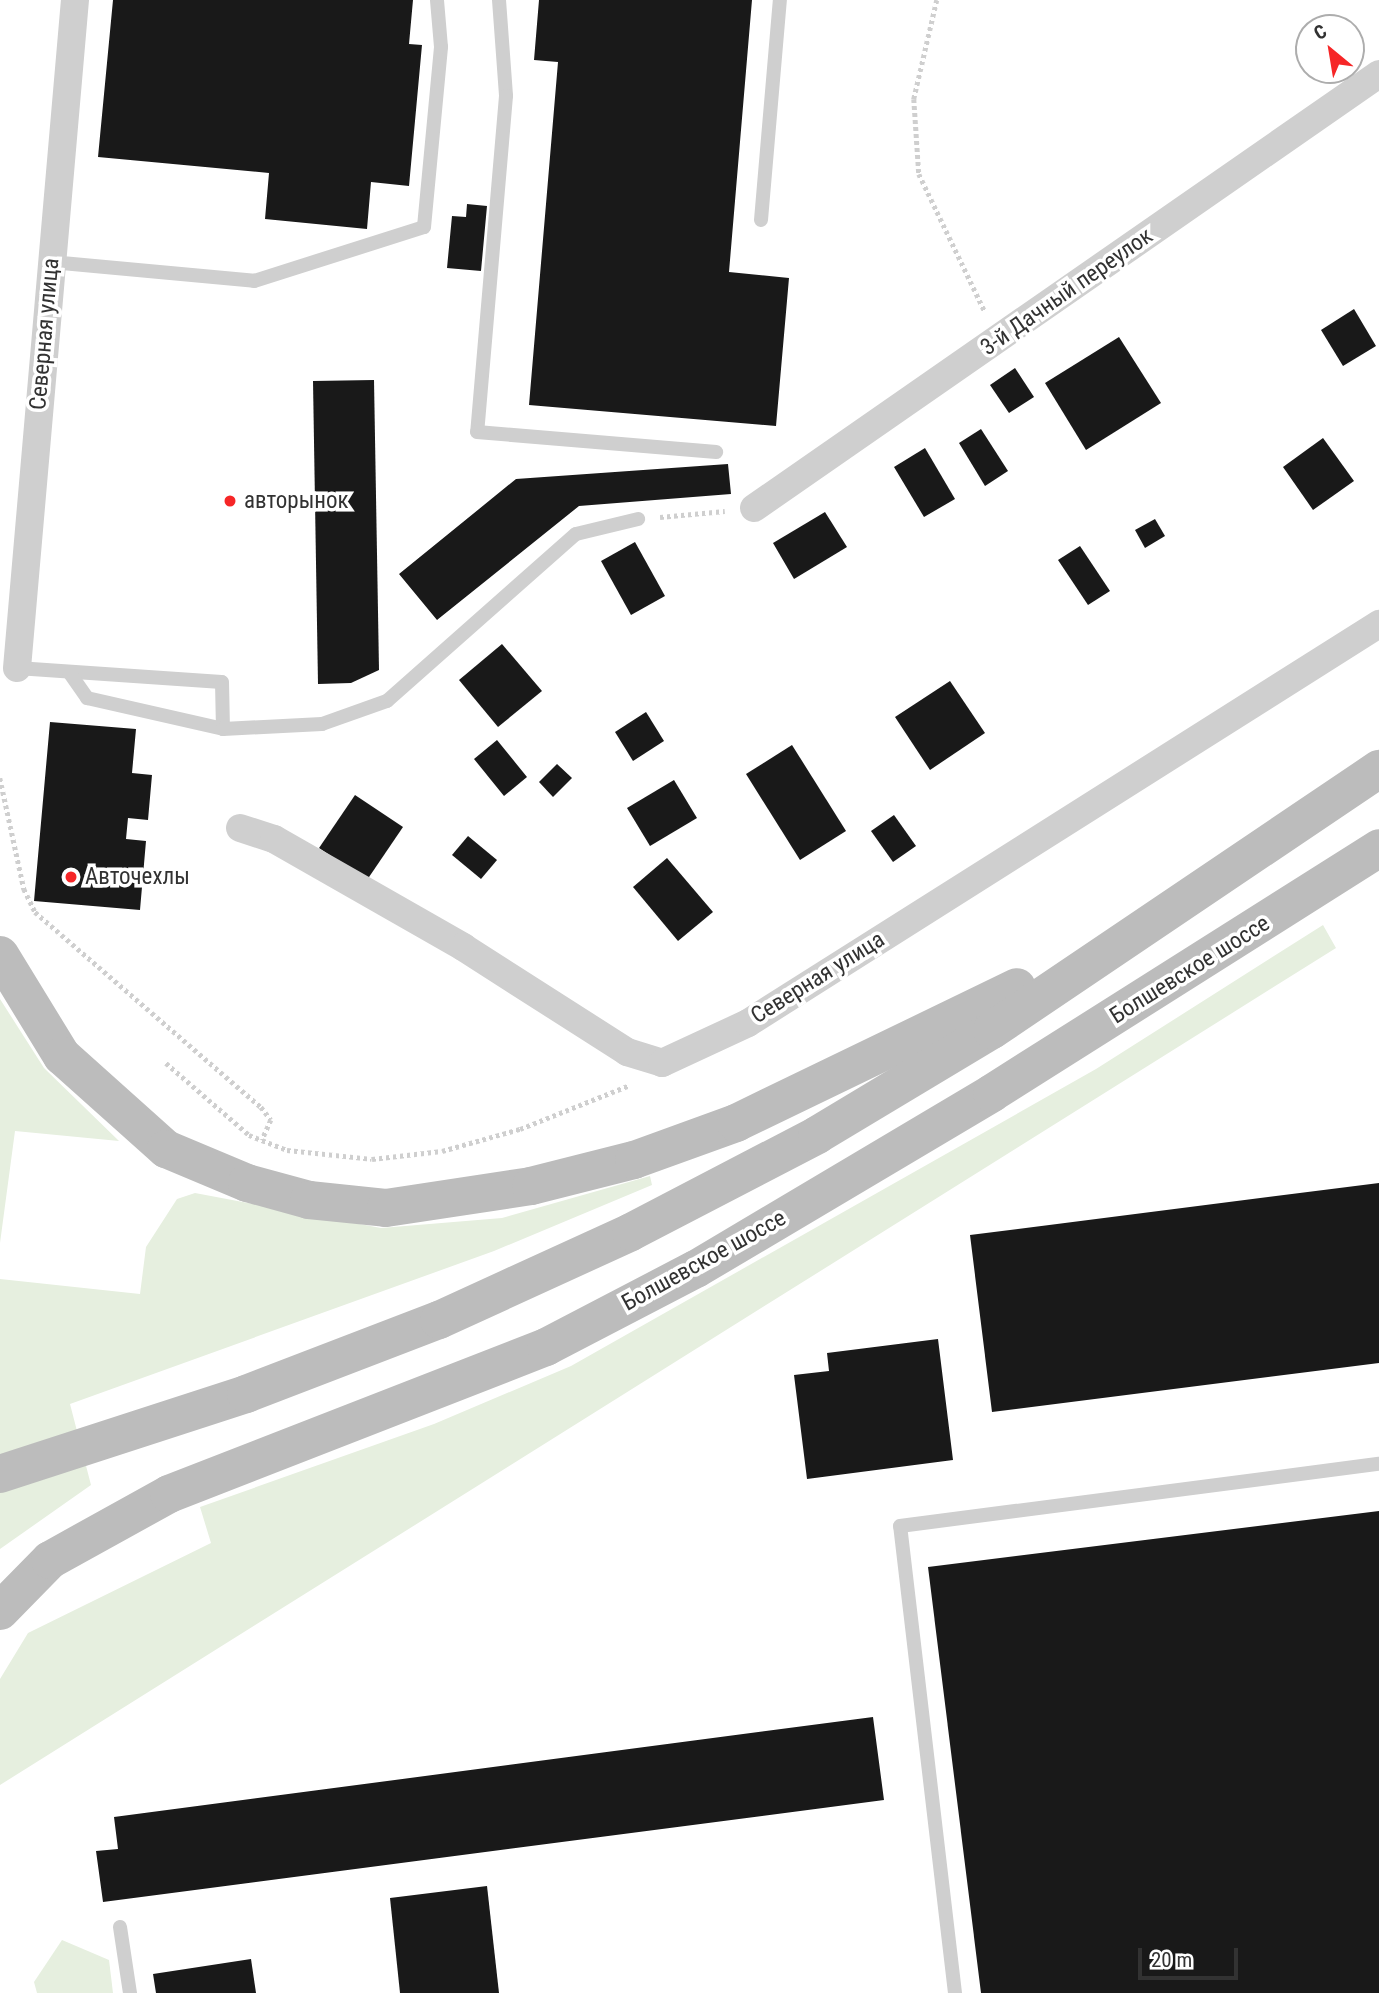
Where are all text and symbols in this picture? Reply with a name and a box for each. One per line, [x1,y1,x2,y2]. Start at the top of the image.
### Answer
north arrow [1295,14,1365,84]
text: С [1310,19,1331,45]
street label: 3-й Дачный переулок [976,222,1158,362]
street label: Северная улица [25,257,65,411]
place label: авторынок [244,487,349,515]
marker: авторынок [222,493,238,509]
place label: Авточехлы [85,863,190,891]
marker: Авточехлы [63,869,79,885]
street label: Болшевское шоссе [1105,910,1275,1030]
street label: Северная улица [746,926,890,1030]
street label: Болшевское шоссе [617,1205,791,1317]
scale bar [1141,1934,1241,1978]
text: 20 m [1151,1948,1192,1972]

